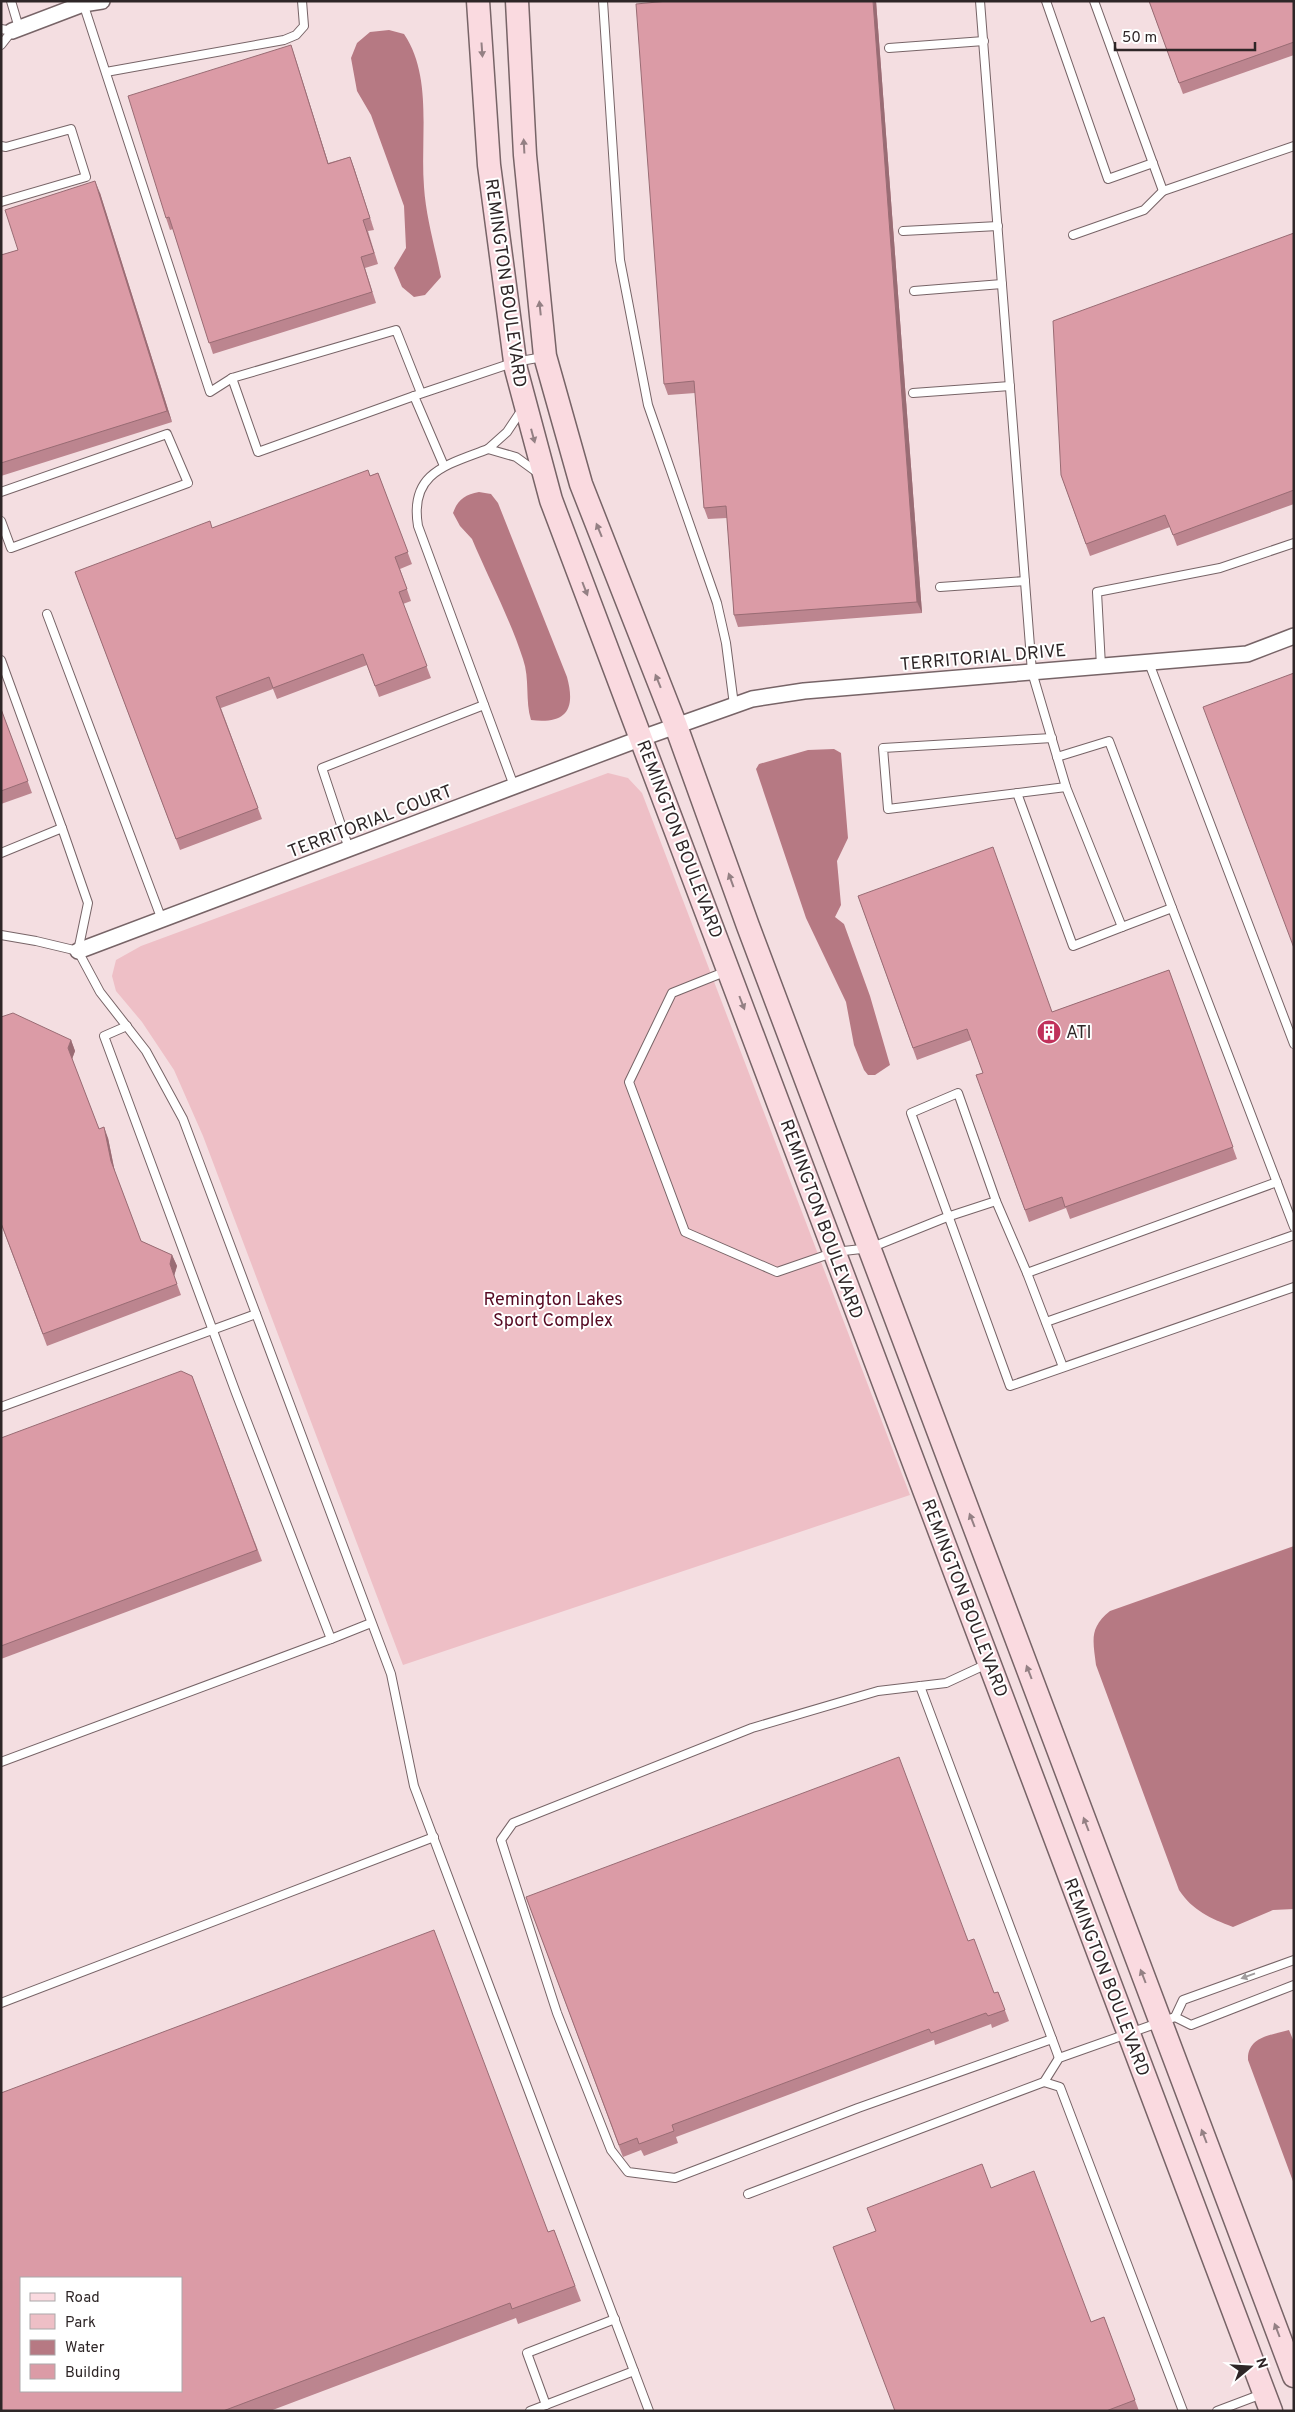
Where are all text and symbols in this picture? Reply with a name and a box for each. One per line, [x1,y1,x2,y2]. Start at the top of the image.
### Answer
scale bar [1115,20,1255,52]
text: 50 m [1122,29,1157,48]
one-way arrow [478,42,486,58]
one-way arrow [520,138,528,154]
street label: REMINGTON BOULEVARD [478,177,531,389]
one-way arrow [536,299,544,315]
one-way arrow [530,428,538,443]
one-way arrow [594,522,602,537]
one-way arrow [582,582,589,597]
street label: TERRITORIAL DRIVE [899,640,1067,677]
one-way arrow [654,673,662,688]
street label: REMINGTON BOULEVARD [630,737,727,942]
street label: TERRITORIAL COURT [285,780,456,864]
one-way arrow [727,872,735,887]
one-way arrow [739,996,746,1011]
building icon: ATI [1036,1019,1062,1045]
place label: ATI [1066,1022,1092,1045]
street label: REMINGTON BOULEVARD [774,1117,867,1322]
park label: Remington Lakes Sport Complex [483,1289,623,1333]
street label: REMINGTON BOULEVARD [915,1496,1012,1701]
one-way arrow [968,1512,975,1527]
one-way arrow [1025,1664,1033,1679]
one-way arrow [1082,1816,1090,1831]
street label: REMINGTON BOULEVARD [1057,1875,1154,2080]
one-way arrow [1139,1968,1147,1983]
one-way arrow [1240,1972,1255,1980]
one-way arrow [1200,2128,1208,2143]
legend [20,2277,182,2392]
text: Road [65,2289,100,2308]
text: Park [65,2314,96,2333]
one-way arrow [1272,2323,1280,2337]
text: Water [65,2339,105,2358]
north arrow [1225,2342,1275,2392]
text: N [1251,2356,1271,2371]
text: Building [65,2364,120,2383]

